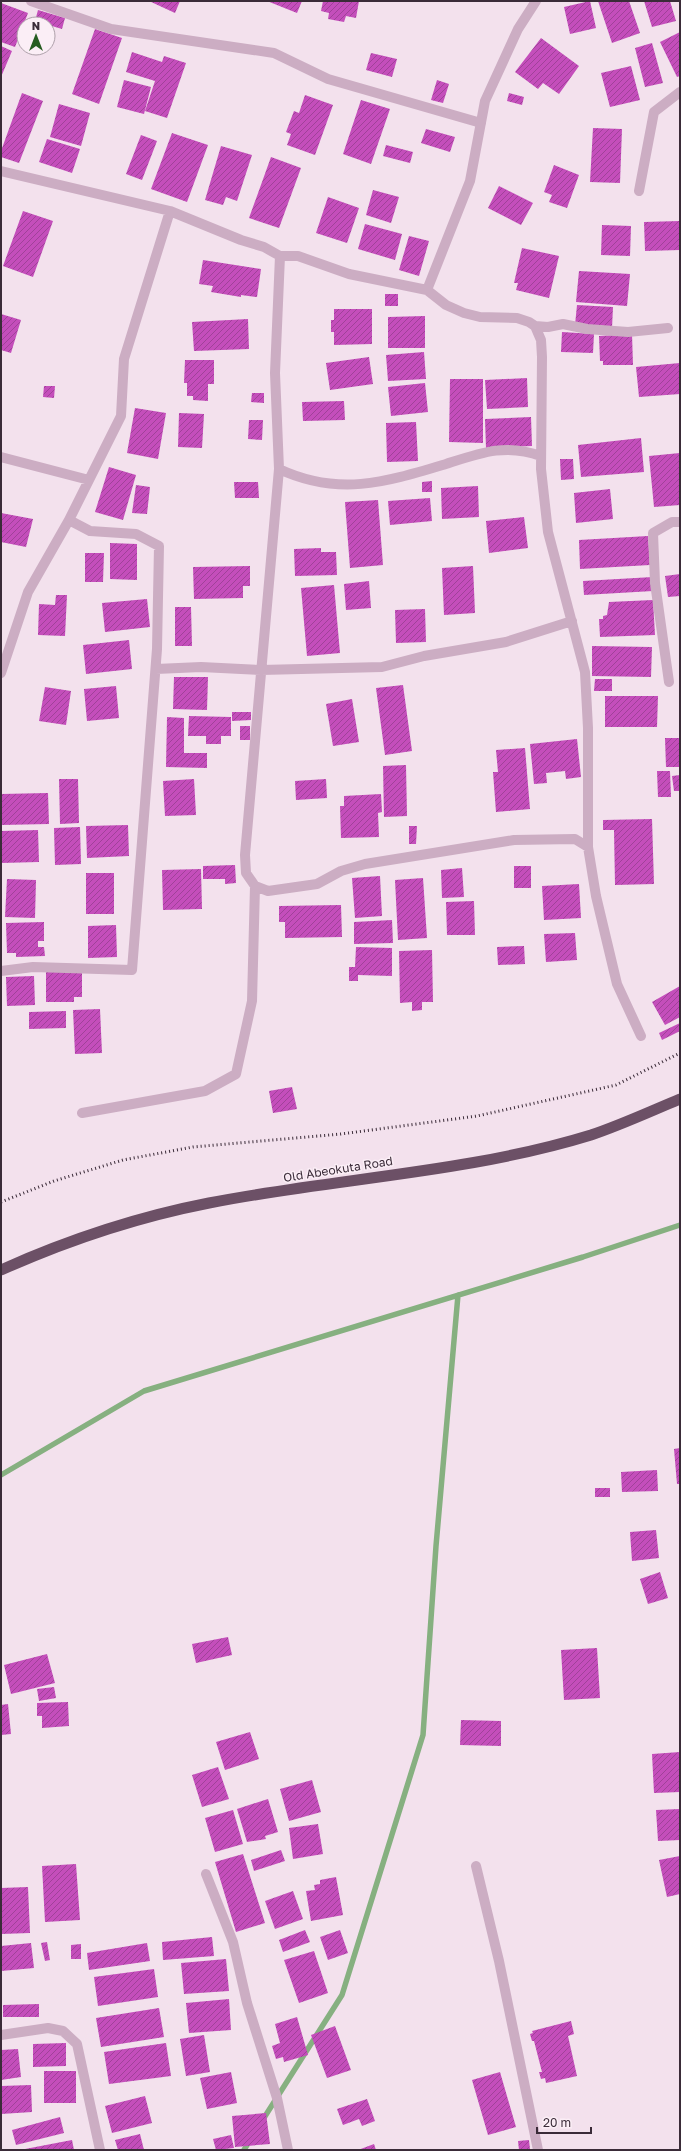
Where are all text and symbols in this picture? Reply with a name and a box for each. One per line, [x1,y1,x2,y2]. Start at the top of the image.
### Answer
north arrow [16,16,56,56]
text: N [32,19,40,32]
street label: Old Abeokuta Road [282,1153,394,1185]
scale bar [537,2109,591,2135]
text: 20 m [543,2115,571,2130]

